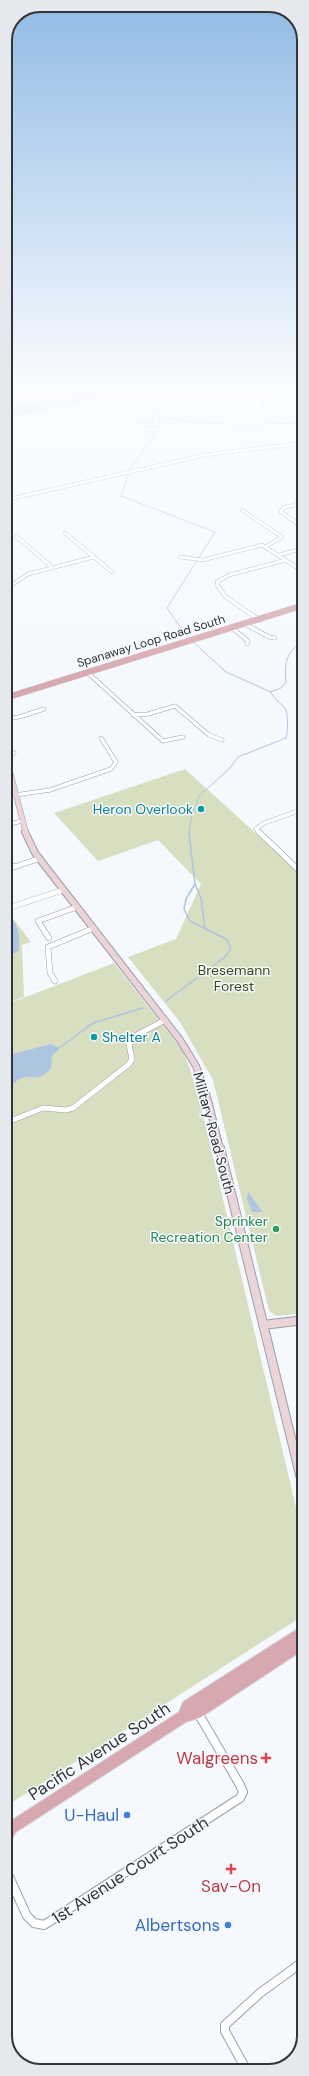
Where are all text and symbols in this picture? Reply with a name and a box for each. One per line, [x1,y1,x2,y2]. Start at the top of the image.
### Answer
street label: Spanaway Loop Road South [75,611,227,671]
place label: Heron Overlook [93,800,193,818]
marker: Heron Overlook [196,804,206,814]
park label: Bresemann Forest [198,961,270,995]
place label: Shelter A [102,1028,161,1046]
marker: Shelter A [89,1032,99,1042]
street label: Military Road South [189,1070,239,1196]
place label: Sprinker Recreation Center [150,1212,268,1246]
marker: Sprinker Recreation Center [271,1224,281,1234]
street label: Pacific Avenue South [24,1697,174,1805]
place label: Walgreens [176,1747,258,1769]
marker: Walgreens [261,1753,271,1763]
place label: U-Haul [64,1804,119,1826]
marker: U-Haul [122,1810,132,1820]
street label: 1st Avenue Court South [47,1811,213,1929]
marker: Sav-On [226,1864,236,1874]
place label: Sav-On [201,1875,261,1897]
place label: Albertsons [135,1914,220,1936]
marker: Albertsons [223,1920,233,1930]

